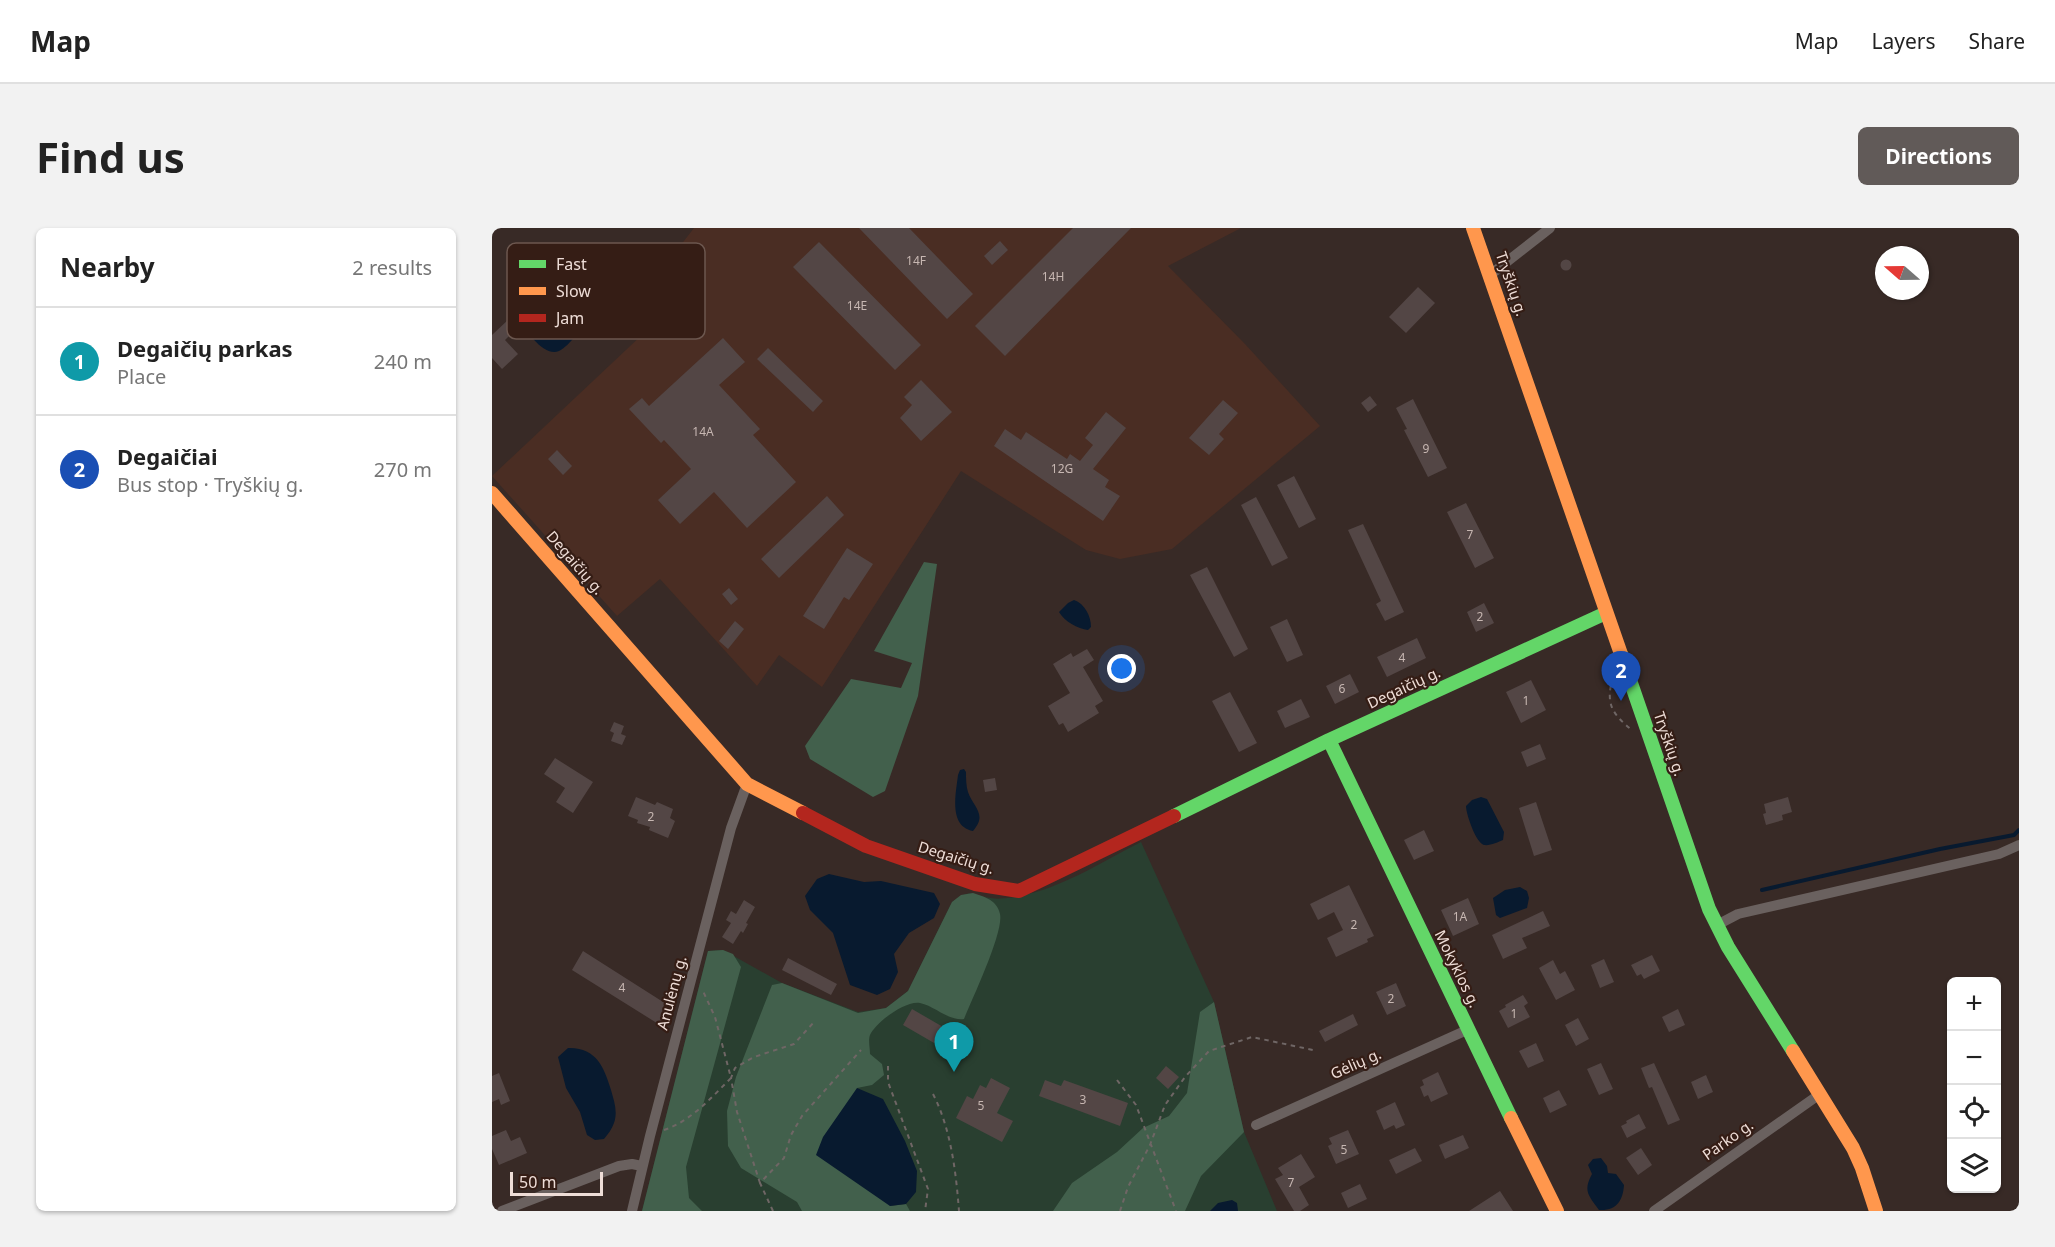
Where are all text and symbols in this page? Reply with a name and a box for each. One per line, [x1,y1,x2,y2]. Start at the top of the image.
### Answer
text: Map [30,22,91,60]
text: Map [1795,27,1839,55]
text: Layers [1872,27,1936,55]
text: Share [1969,27,2025,55]
button: Directions [1858,127,2019,185]
text: Find us [36,128,185,185]
legend [507,243,705,339]
north arrow [1875,246,1929,300]
text: Nearby [60,249,155,285]
street label: Tryškių g. [1492,249,1532,319]
house number: 14F [906,252,926,269]
text: Fast [556,253,587,275]
text: 2 results [352,254,432,281]
house number: 14H [1042,268,1064,285]
text: Slow [556,280,591,302]
house number: 14E [847,297,867,314]
text: Jam [554,307,584,329]
text: Degaičių parkas [117,333,293,363]
text: 1 [74,348,85,375]
text: 240 m [374,348,432,375]
text: Place [117,363,166,390]
house number: 14A [692,423,714,440]
house number: 9 [1423,440,1430,457]
text: Degaičiai [117,441,218,471]
text: 2 [74,456,85,483]
text: 270 m [374,456,432,483]
house number: 12G [1051,460,1073,477]
text: Bus stop · Tryškių g. [117,471,303,498]
street label: Degaičių g. [542,526,609,598]
house number: 7 [1467,526,1474,543]
house number: 2 [1477,608,1484,625]
house number: 4 [1399,649,1406,666]
pin: 2 [1602,652,1640,701]
your location [1107,654,1136,683]
street label: Degaičių g. [1364,661,1443,713]
house number: 6 [1339,680,1346,697]
house number: 1 [1523,692,1529,709]
street label: Tryškių g. [1650,709,1690,779]
house number: 2 [648,808,655,825]
street label: Degaičių g. [916,836,997,878]
house number: 1A [1453,908,1468,925]
house number: 2 [1351,916,1358,933]
street label: Mokyklos g. [1431,927,1485,1011]
street label: Anulėnų g. [652,953,691,1032]
map controls [1947,977,2001,1193]
button: + [1947,977,2001,1031]
house number: 4 [619,979,626,996]
house number: 2 [1388,990,1395,1007]
house number: 1 [1511,1005,1517,1022]
pin: 1 [934,1022,974,1072]
button: − [1947,1031,2001,1085]
street label: Gėlių g. [1327,1043,1384,1083]
button: locate [1947,1085,2001,1139]
house number: 3 [1080,1091,1087,1108]
house number: 5 [978,1097,985,1114]
street label: Parko g. [1698,1114,1757,1164]
button: layers [1947,1139,2001,1193]
house number: 5 [1341,1141,1348,1158]
scale bar [510,1169,603,1196]
text: 50 m [519,1171,556,1193]
house number: 7 [1288,1174,1295,1191]

